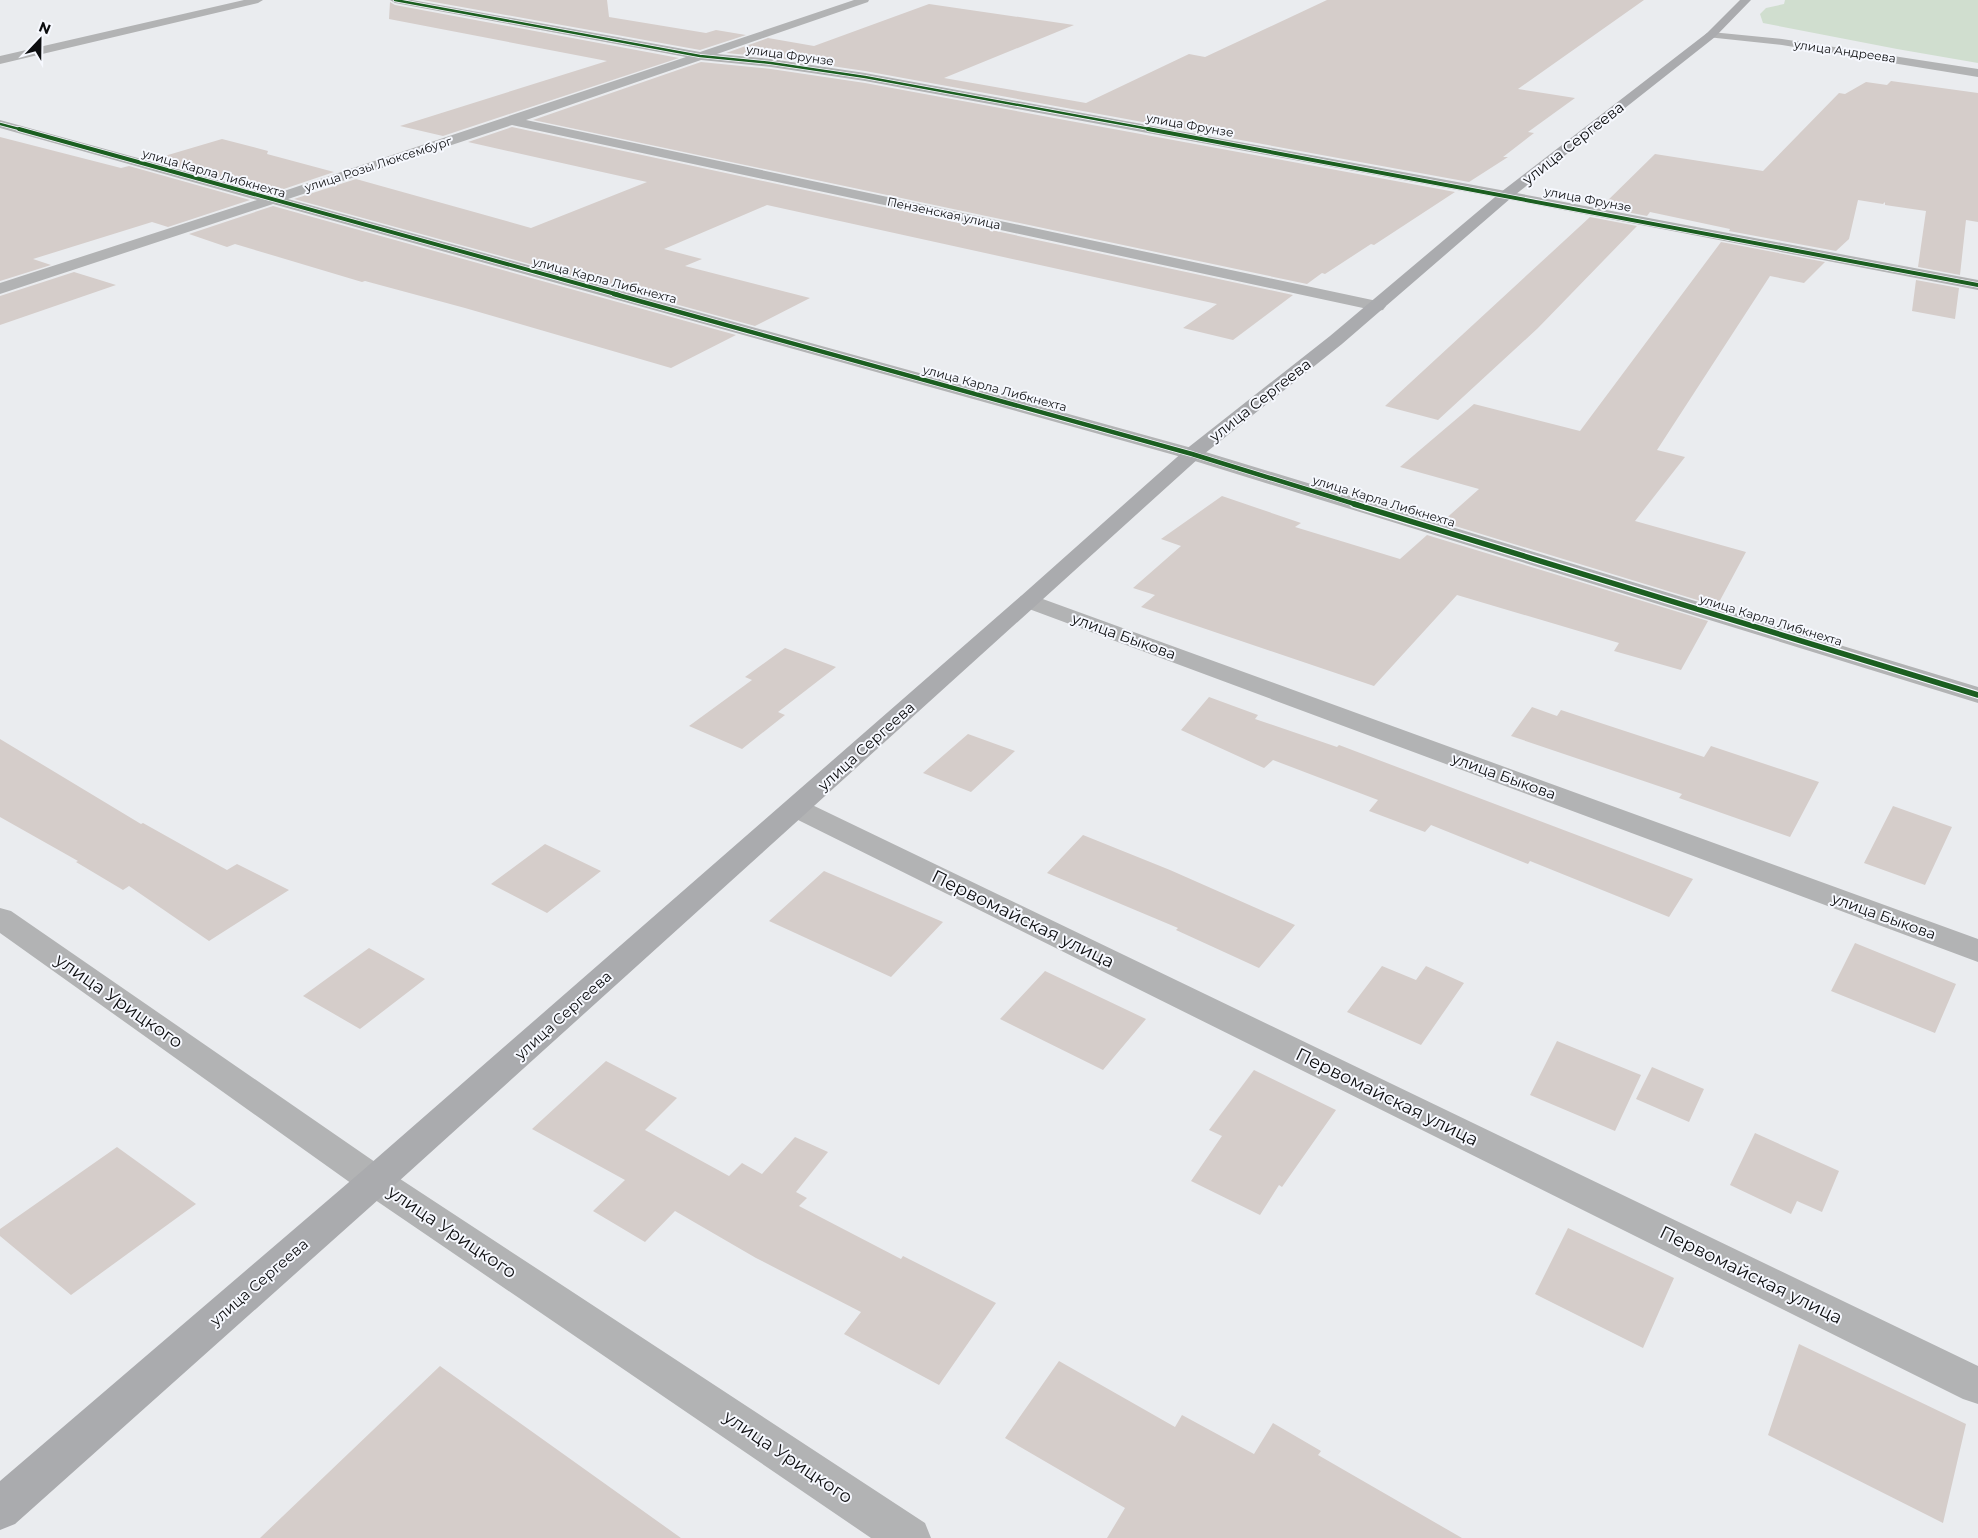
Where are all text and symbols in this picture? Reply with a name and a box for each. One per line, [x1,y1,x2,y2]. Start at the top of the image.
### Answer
north arrow [15,15,65,65]
text: N [36,17,53,38]
street label: улица Андреева [1792,36,1897,66]
street label: улица Фрунзе [744,41,835,69]
street label: улица Сергеева [1518,97,1628,189]
street label: улица Фрунзе [1144,110,1235,140]
street label: улица Розы Люксембург [301,133,454,195]
street label: улица Карла Либкнехта [140,145,287,201]
street label: улица Фрунзе [1542,183,1633,215]
street label: Пензенская улица [886,194,1002,232]
street label: улица Карла Либкнехта [530,253,679,306]
street label: улица Сергеева [1205,354,1315,446]
street label: улица Карла Либкнехта [920,361,1069,414]
street label: улица Карла Либкнехта [1310,472,1457,530]
street label: улица Карла Либкнехта [1697,591,1844,649]
street label: улица Быкова [1068,608,1179,664]
street label: улица Сергеева [813,697,918,795]
street label: улица Быкова [1448,748,1559,804]
street label: Первомайская улица [928,865,1118,973]
street label: улица Быкова [1828,888,1939,944]
street label: улица Урицкого [50,948,187,1053]
street label: улица Сергеева [510,966,615,1064]
street label: Первомайская улица [1292,1043,1482,1151]
street label: улица Урицкого [383,1180,521,1283]
street label: Первомайская улица [1656,1221,1846,1329]
street label: улица Сергеева [205,1234,312,1330]
street label: улица Урицкого [719,1405,857,1508]

